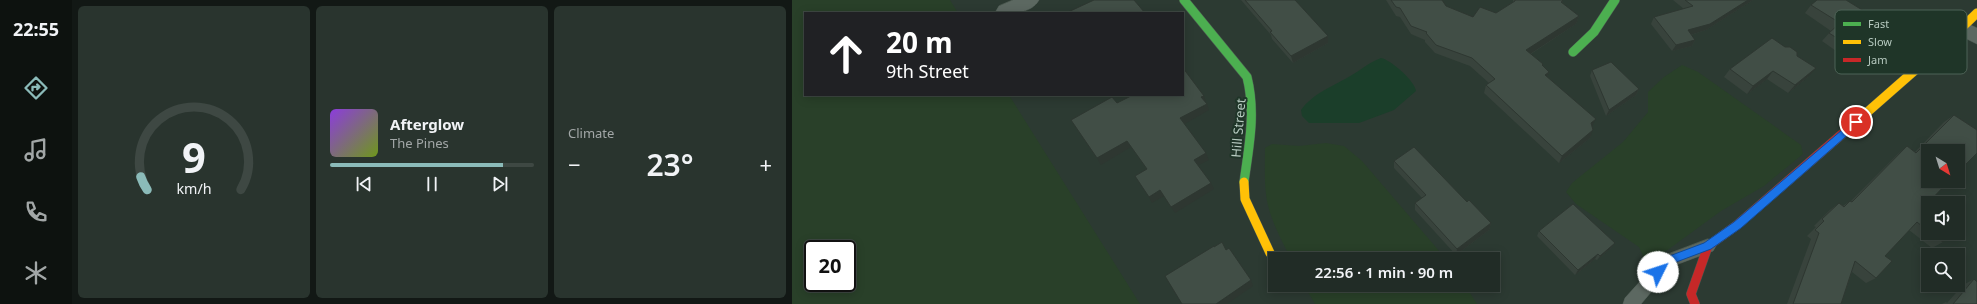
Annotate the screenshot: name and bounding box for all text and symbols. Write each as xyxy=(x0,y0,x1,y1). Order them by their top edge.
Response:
legend xyxy=(1835,10,1967,74)
text: Fast xyxy=(1868,16,1889,31)
text: 22:55 xyxy=(13,17,59,41)
text: 20 m xyxy=(886,23,953,61)
icon: ahead xyxy=(820,28,872,80)
text: Slow xyxy=(1868,34,1892,49)
text: Jam xyxy=(1867,52,1887,67)
text: 9th Street xyxy=(886,59,969,83)
icon: directions xyxy=(22,74,50,102)
street label: Hill Street xyxy=(1226,97,1250,158)
pin xyxy=(1839,105,1873,139)
icon: arrive xyxy=(1845,111,1867,133)
text: Afterglow xyxy=(390,114,464,134)
text: Climate xyxy=(568,124,614,142)
text: 9 xyxy=(182,129,206,185)
text: The Pines xyxy=(390,134,449,152)
icon: music xyxy=(22,136,50,164)
text: 23° xyxy=(646,144,694,185)
north arrow xyxy=(1921,144,1965,188)
map controls xyxy=(1921,144,1965,292)
text: − xyxy=(568,149,581,179)
text: + xyxy=(759,149,772,179)
icon: previous xyxy=(353,173,375,195)
icon: pause xyxy=(421,173,443,195)
icon: next xyxy=(489,173,511,195)
text: km/h xyxy=(176,179,212,198)
button: sound xyxy=(1921,196,1965,240)
icon: phone xyxy=(22,198,50,226)
speed limit sign: 20 xyxy=(804,240,856,292)
button: search xyxy=(1921,248,1965,292)
position arrow xyxy=(1637,251,1679,293)
icon: climate xyxy=(22,259,50,287)
text: 22:56 · 1 min · 90 m xyxy=(1315,262,1453,282)

